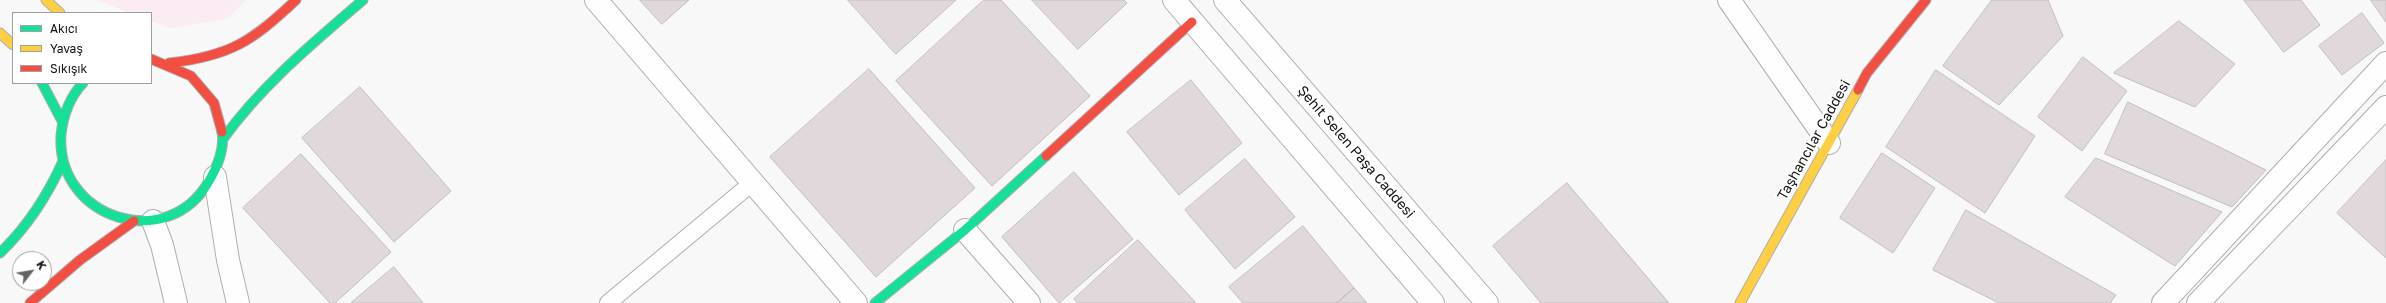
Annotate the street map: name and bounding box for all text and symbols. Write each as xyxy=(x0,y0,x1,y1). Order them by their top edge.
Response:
legend xyxy=(12,12,152,84)
text: Akıcı xyxy=(50,21,78,36)
text: Yavaş xyxy=(50,41,83,56)
text: Sıkışık xyxy=(50,61,87,76)
street label: Taşhancılar Caddesi xyxy=(1774,77,1854,203)
street label: Şehit Selen Paşa Caddesi xyxy=(1294,82,1418,222)
north arrow xyxy=(12,251,52,291)
text: K xyxy=(34,258,49,272)

